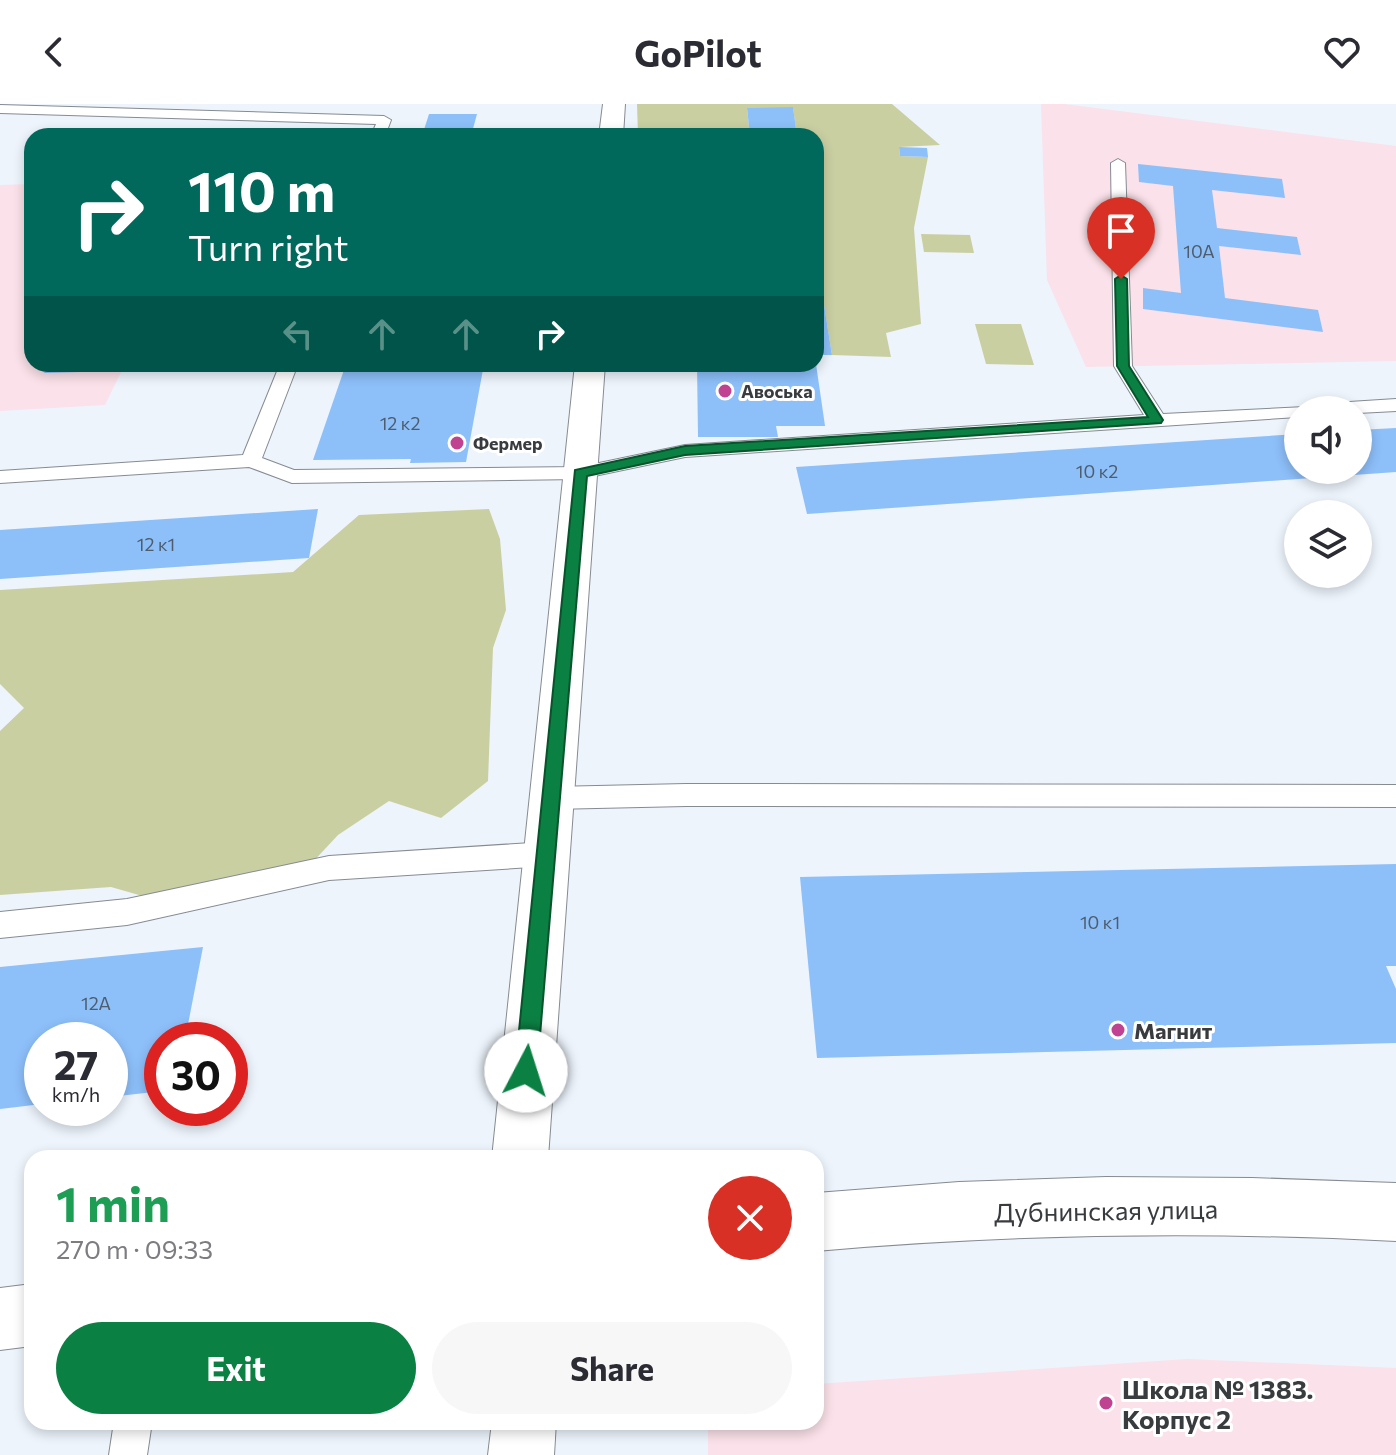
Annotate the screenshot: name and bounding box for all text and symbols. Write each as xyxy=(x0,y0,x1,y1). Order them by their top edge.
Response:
icon: back xyxy=(32,30,76,74)
text: GoPilot xyxy=(634,30,762,74)
icon: heart xyxy=(1320,30,1364,74)
text: 110 m xyxy=(188,155,335,224)
icon: right xyxy=(56,160,160,264)
pin xyxy=(1087,197,1155,279)
icon: arrive xyxy=(1099,209,1143,253)
text: Turn right xyxy=(188,224,349,268)
house number: 10А xyxy=(1183,240,1215,262)
icon: left xyxy=(276,312,320,356)
icon: ahead xyxy=(360,312,404,356)
icon: ahead xyxy=(444,312,488,356)
icon: right xyxy=(528,312,572,356)
place label: Авоська xyxy=(741,380,813,402)
marker: Авоська xyxy=(716,382,734,400)
map controls xyxy=(1284,396,1372,588)
button: sound xyxy=(1284,396,1372,484)
house number: 12 к2 xyxy=(380,412,420,434)
place label: Фермер xyxy=(473,432,542,454)
marker: Фермер xyxy=(448,434,466,452)
house number: 10 к2 xyxy=(1076,460,1118,482)
button: layers xyxy=(1284,500,1372,588)
house number: 12 к1 xyxy=(137,533,175,555)
house number: 10 к1 xyxy=(1080,911,1120,933)
house number: 12А xyxy=(81,992,111,1014)
place label: Магнит xyxy=(1134,1017,1213,1044)
marker: Магнит xyxy=(1109,1021,1127,1039)
speed limit sign: 30 xyxy=(144,1022,248,1126)
position arrow xyxy=(484,1029,568,1113)
text: 27 xyxy=(54,1039,98,1088)
text: km/h xyxy=(52,1082,100,1106)
text: 1 min xyxy=(56,1173,170,1232)
button: close xyxy=(708,1176,792,1260)
street label: Дубнинская улица xyxy=(994,1193,1218,1227)
text: 270 m · 09:33 xyxy=(56,1233,213,1264)
button: Exit xyxy=(56,1322,416,1414)
button: Share xyxy=(432,1322,792,1414)
place label: Школа № 1383. Корпус 2 xyxy=(1122,1373,1313,1434)
marker: Школа № 1383. Корпус 2 xyxy=(1097,1394,1115,1412)

